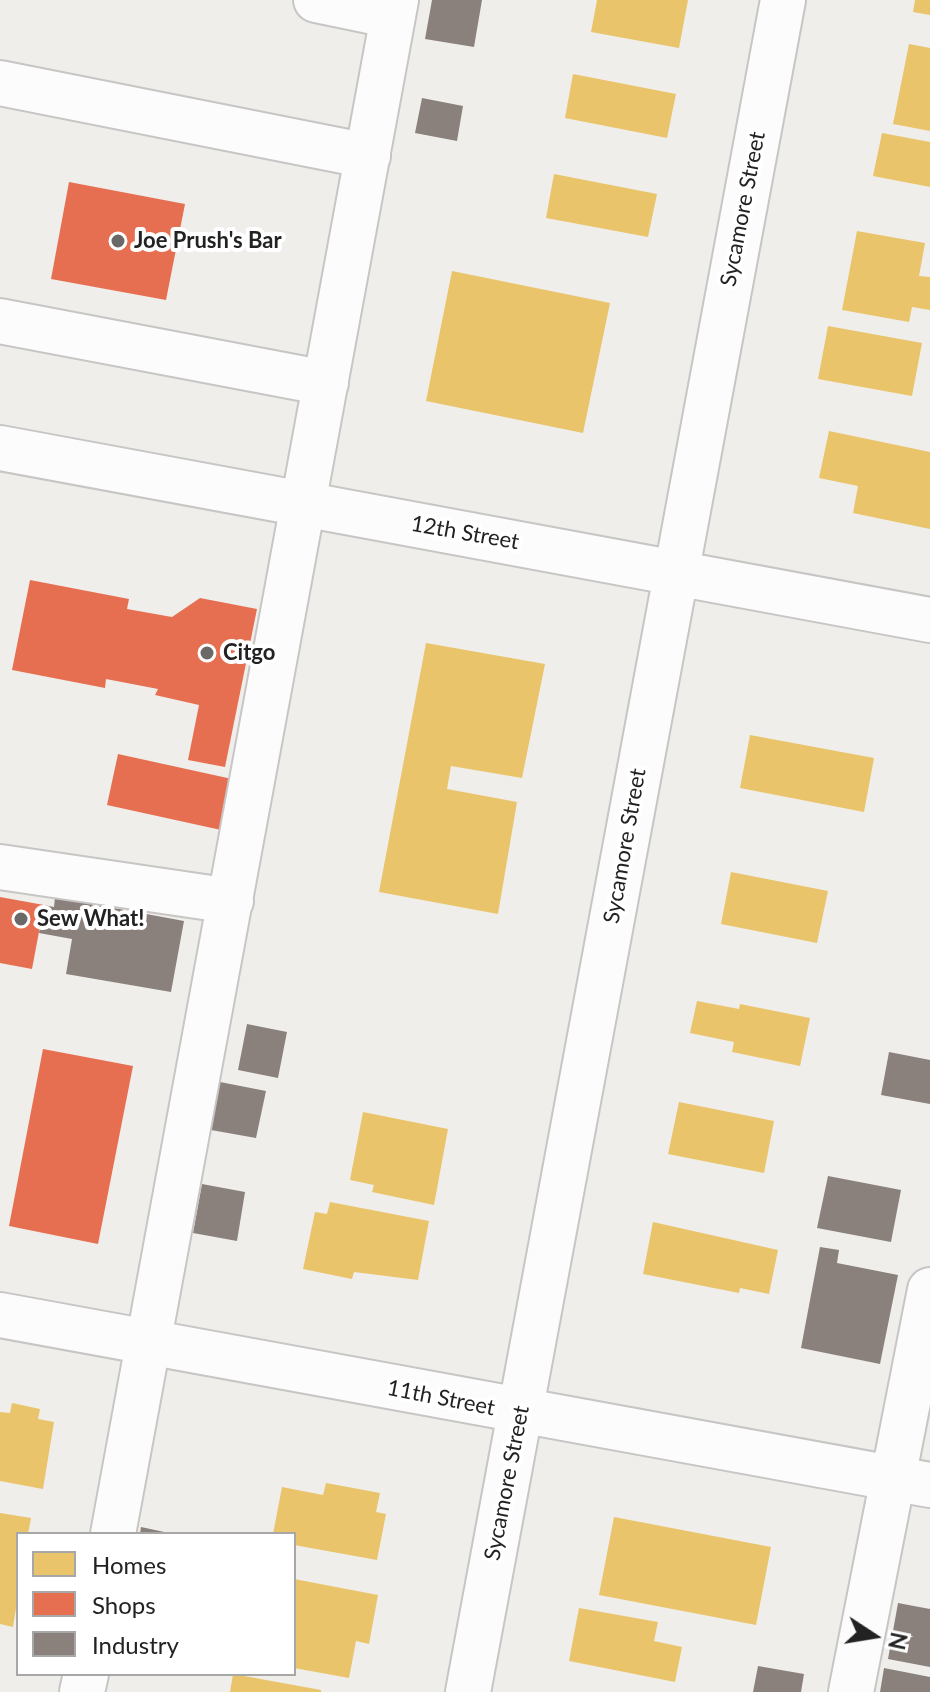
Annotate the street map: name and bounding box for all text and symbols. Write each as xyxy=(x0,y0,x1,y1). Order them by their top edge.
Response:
street label: Sycamore Street xyxy=(715,129,771,289)
place label: Joe Prush's Bar xyxy=(134,228,282,254)
marker: Joe Prush's Bar xyxy=(109,232,127,250)
street label: 12th Street xyxy=(409,511,521,555)
place label: Citgo xyxy=(223,640,275,666)
marker: Citgo xyxy=(198,644,216,662)
street label: Sycamore Street xyxy=(598,766,652,926)
place label: Sew What! xyxy=(37,906,144,932)
marker: Sew What! xyxy=(12,910,30,928)
street label: 11th Street xyxy=(385,1375,497,1421)
street label: Sycamore Street xyxy=(479,1403,535,1563)
legend xyxy=(16,1532,296,1676)
text: Homes xyxy=(92,1550,166,1579)
text: Shops xyxy=(92,1590,156,1619)
north arrow xyxy=(834,1596,914,1676)
text: Industry xyxy=(92,1630,179,1659)
text: N xyxy=(883,1630,913,1652)

